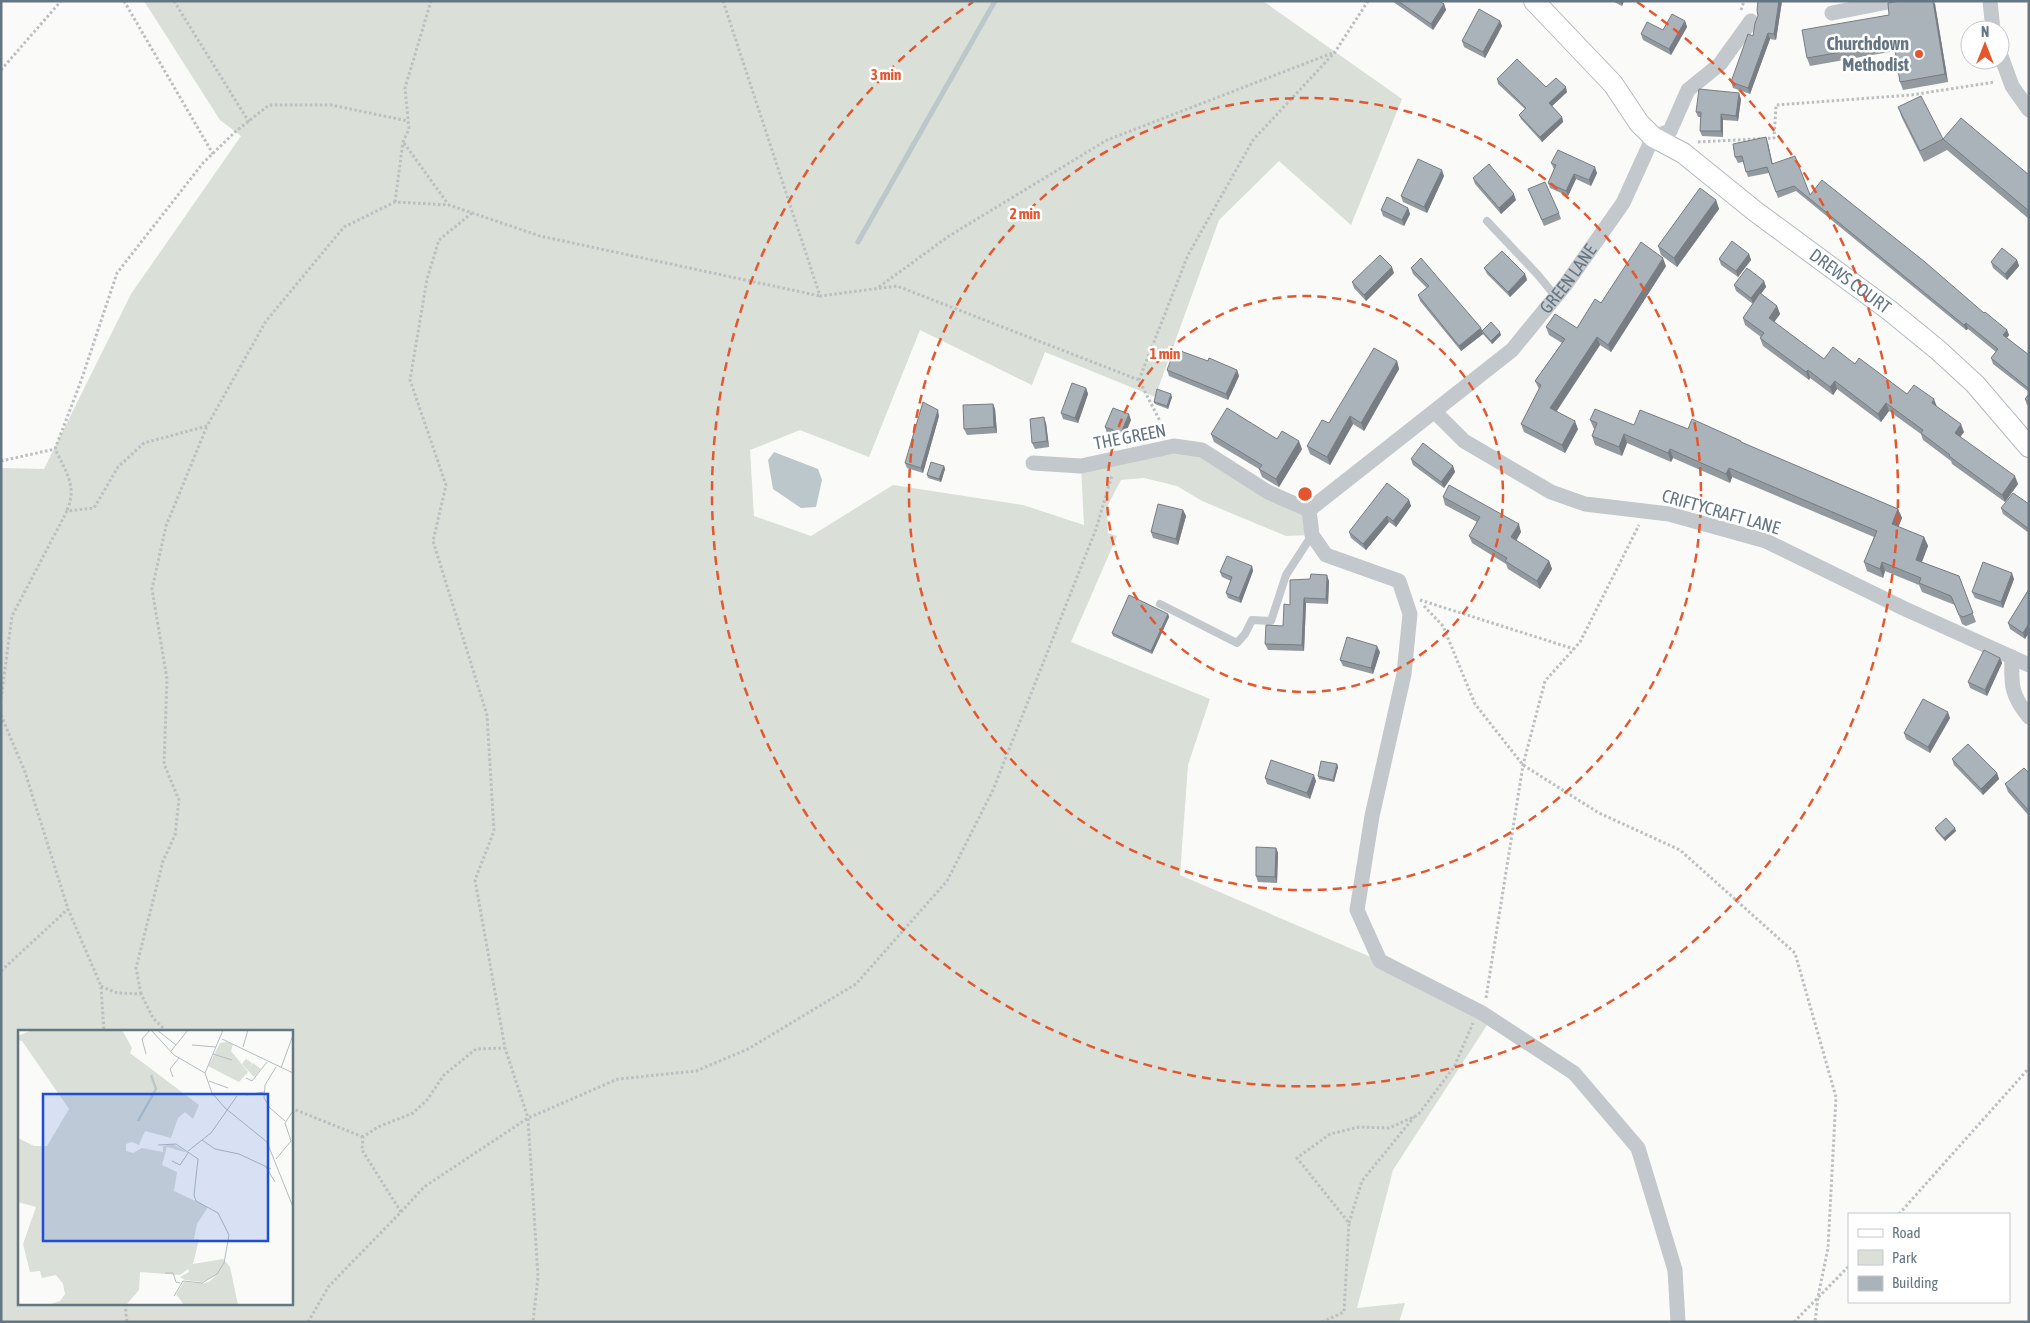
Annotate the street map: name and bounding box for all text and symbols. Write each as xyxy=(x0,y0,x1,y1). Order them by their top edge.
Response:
north arrow xyxy=(1960,20,2010,70)
text: N xyxy=(1981,24,1989,40)
place label: Churchdown Methodist xyxy=(1826,33,1910,75)
marker: Churchdown Methodist xyxy=(1913,48,1925,60)
text: 3 min xyxy=(871,66,901,83)
text: 2 min xyxy=(1010,205,1040,222)
street label: GREEN LANE xyxy=(1535,240,1601,318)
street label: DREWS COURT xyxy=(1806,244,1895,318)
text: 1 min xyxy=(1150,345,1180,362)
street label: THE GREEN xyxy=(1092,419,1168,454)
centre of rings xyxy=(1296,485,1314,503)
street label: CRIFTYCRAFT LANE xyxy=(1660,485,1783,539)
inset map xyxy=(18,1030,292,1306)
legend xyxy=(1848,1213,2010,1303)
text: Road xyxy=(1892,1224,1921,1241)
text: Park xyxy=(1892,1249,1917,1266)
text: Building xyxy=(1892,1274,1938,1291)

